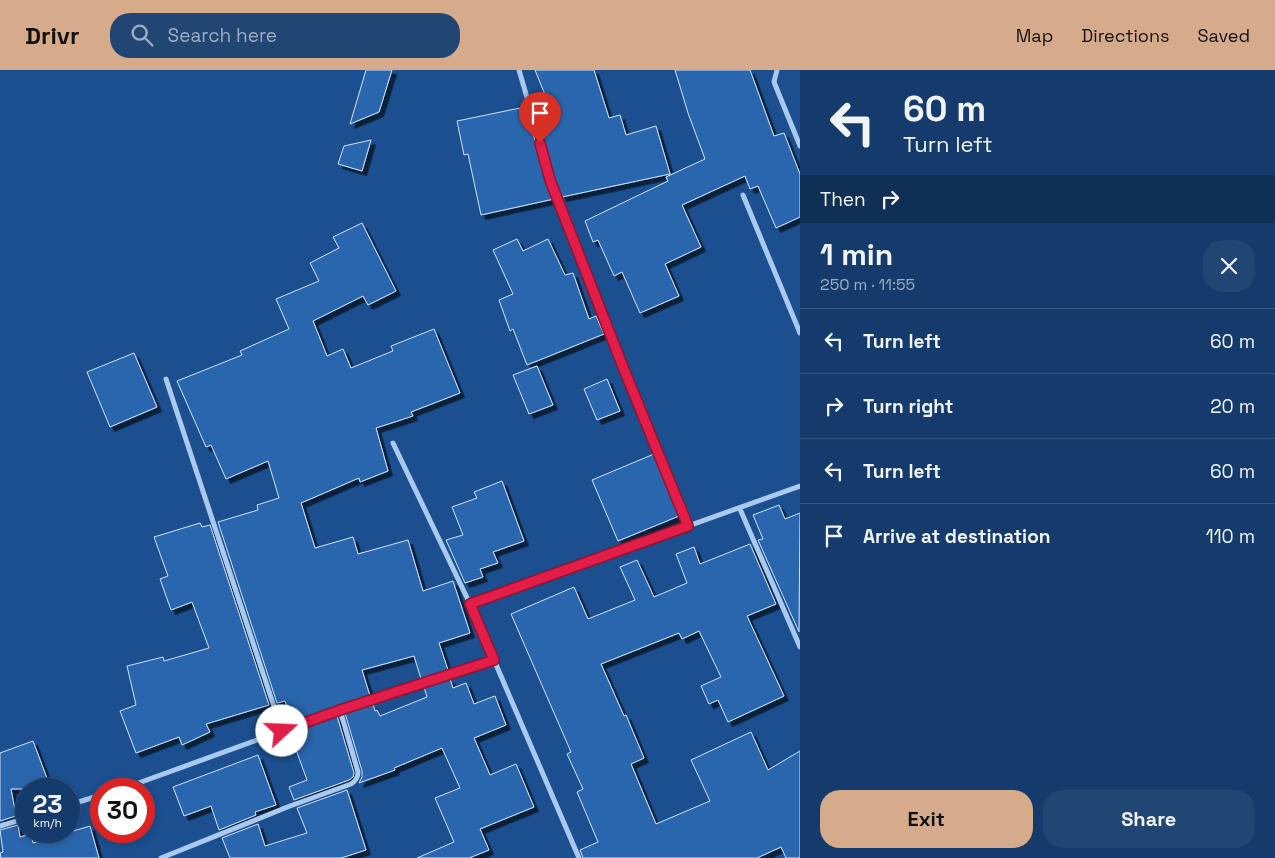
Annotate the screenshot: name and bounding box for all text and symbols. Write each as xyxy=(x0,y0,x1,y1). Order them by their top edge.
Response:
search box xyxy=(110,13,460,58)
text: Drivr xyxy=(25,20,80,51)
icon: search xyxy=(128,21,156,49)
text: Search here xyxy=(168,23,277,48)
text: Map xyxy=(1016,24,1053,47)
text: Directions xyxy=(1081,24,1170,47)
text: Saved xyxy=(1198,24,1250,47)
text: 60 m xyxy=(903,87,986,131)
icon: left xyxy=(820,90,885,155)
pin xyxy=(519,92,561,143)
icon: arrive xyxy=(526,99,554,127)
text: Turn left xyxy=(903,130,993,158)
icon: right xyxy=(876,185,904,213)
text: Then xyxy=(820,187,866,212)
text: 1 min xyxy=(820,235,893,274)
button: close xyxy=(1203,240,1255,292)
text: 250 m · 11:55 xyxy=(820,274,915,295)
icon: left xyxy=(820,327,848,355)
text: Turn left xyxy=(863,329,941,354)
text: 60 m xyxy=(1210,329,1255,354)
icon: right xyxy=(820,392,848,420)
text: Turn right xyxy=(863,394,953,419)
text: 20 m xyxy=(1210,394,1255,419)
icon: left xyxy=(820,457,848,485)
text: Turn left xyxy=(863,459,941,484)
text: 60 m xyxy=(1210,459,1255,484)
icon: arrive xyxy=(820,522,848,550)
text: Arrive at destination xyxy=(863,524,1051,549)
text: 110 m xyxy=(1206,524,1255,549)
position arrow xyxy=(255,704,307,756)
speed limit sign: 30 xyxy=(90,778,155,843)
text: 23 xyxy=(32,788,63,820)
button: Exit xyxy=(820,790,1033,848)
button: Share xyxy=(1043,790,1255,848)
text: km/h xyxy=(33,815,62,831)

